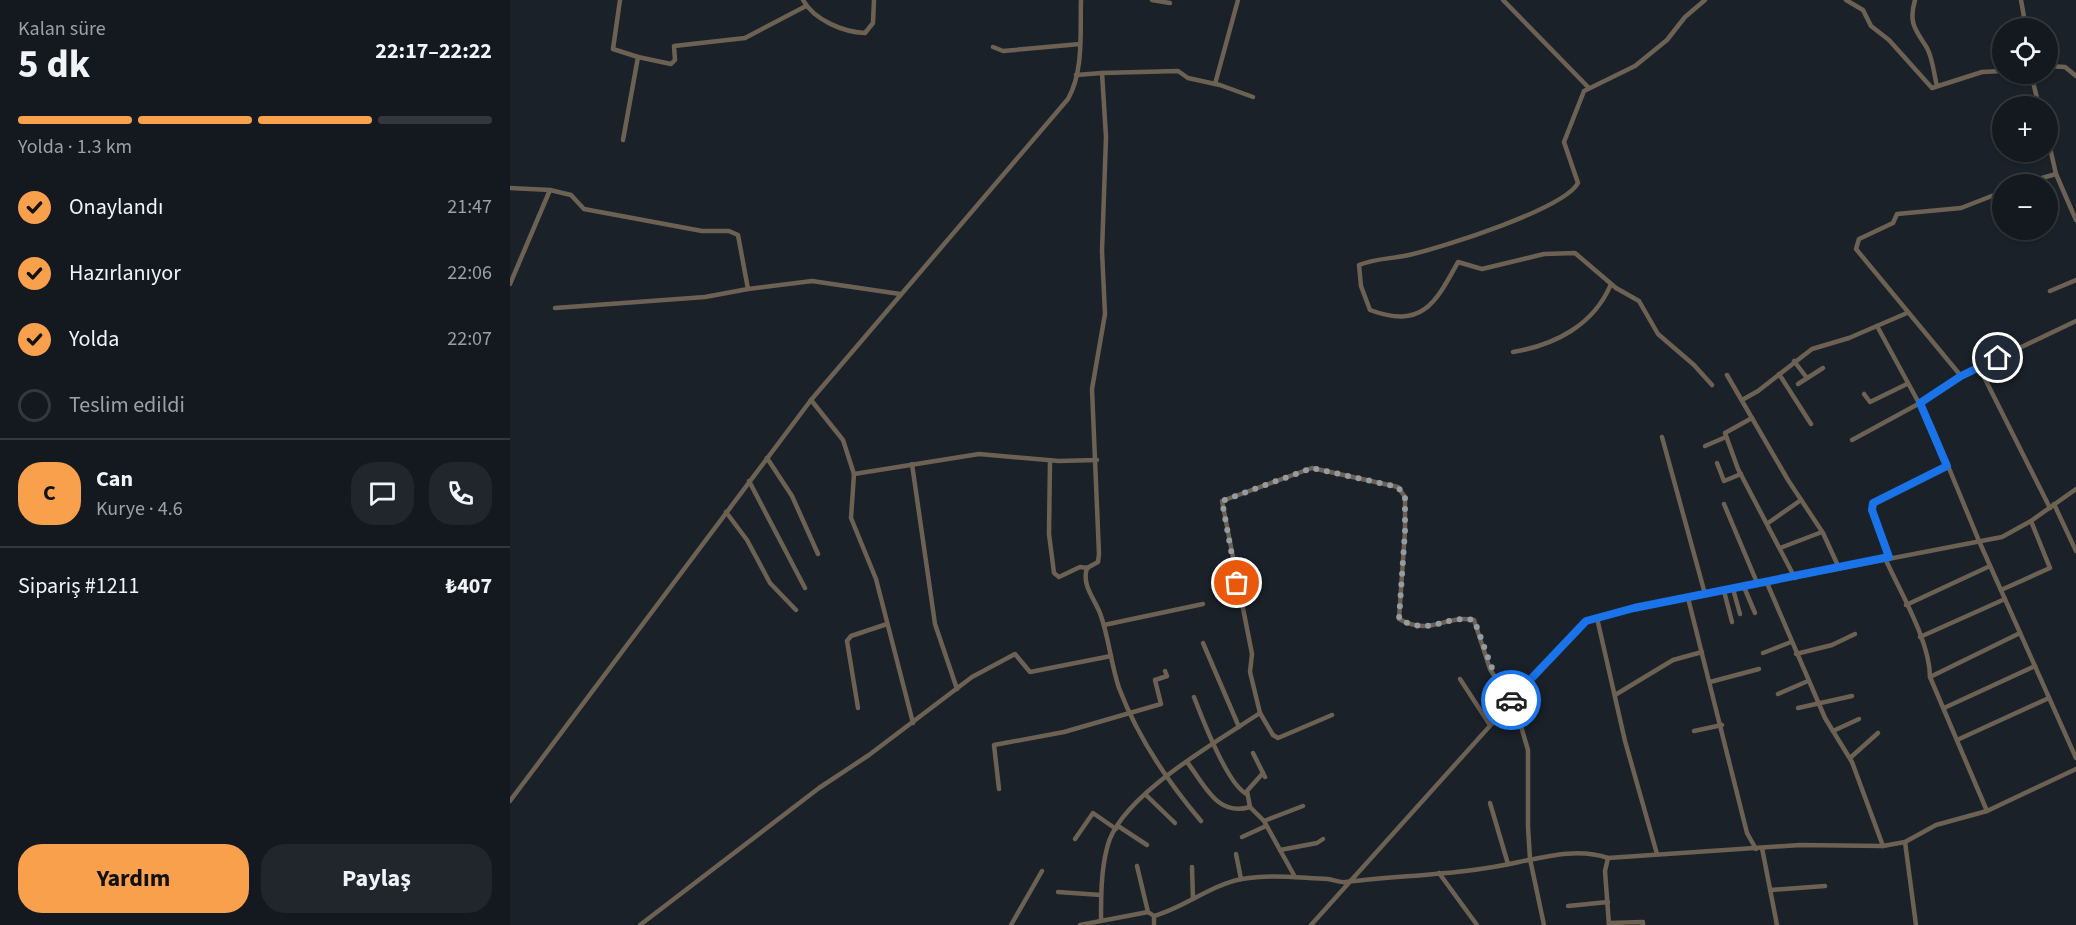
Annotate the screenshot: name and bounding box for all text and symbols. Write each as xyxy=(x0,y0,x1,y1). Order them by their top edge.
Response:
text: Kalan süre xyxy=(18,15,106,43)
map controls xyxy=(1992,18,2058,240)
button: locate xyxy=(1992,18,2058,84)
text: 22:17–22:22 xyxy=(375,35,492,67)
text: 5 dk xyxy=(18,37,90,93)
button: + xyxy=(1992,96,2058,162)
text: Yolda · 1.3 km xyxy=(18,133,132,161)
button: − xyxy=(1992,174,2058,240)
icon: check xyxy=(18,191,51,224)
text: Onaylandı xyxy=(69,191,163,223)
text: 21:47 xyxy=(447,193,492,221)
icon: check xyxy=(18,257,51,290)
text: Hazırlanıyor xyxy=(69,257,181,289)
text: 22:06 xyxy=(447,259,492,287)
icon: check xyxy=(18,323,51,356)
text: Yolda xyxy=(69,323,119,355)
text: 22:07 xyxy=(447,325,492,353)
pin xyxy=(1972,332,2023,383)
icon: home xyxy=(1981,341,2014,374)
text: Teslim edildi xyxy=(69,389,185,421)
button: chat xyxy=(351,462,414,525)
button: phone xyxy=(429,462,492,525)
text: Can xyxy=(96,463,133,495)
text: C xyxy=(43,477,56,509)
text: Kurye · 4.6 xyxy=(96,495,183,523)
pin xyxy=(1211,557,1262,608)
icon: bag xyxy=(1220,566,1253,599)
text: Sipariş #1211 xyxy=(18,570,140,602)
text: ₺407 xyxy=(446,570,492,602)
courier xyxy=(1481,670,1541,730)
icon: car xyxy=(1495,684,1528,717)
button: Yardım xyxy=(18,844,249,913)
button: Paylaş xyxy=(261,844,492,913)

